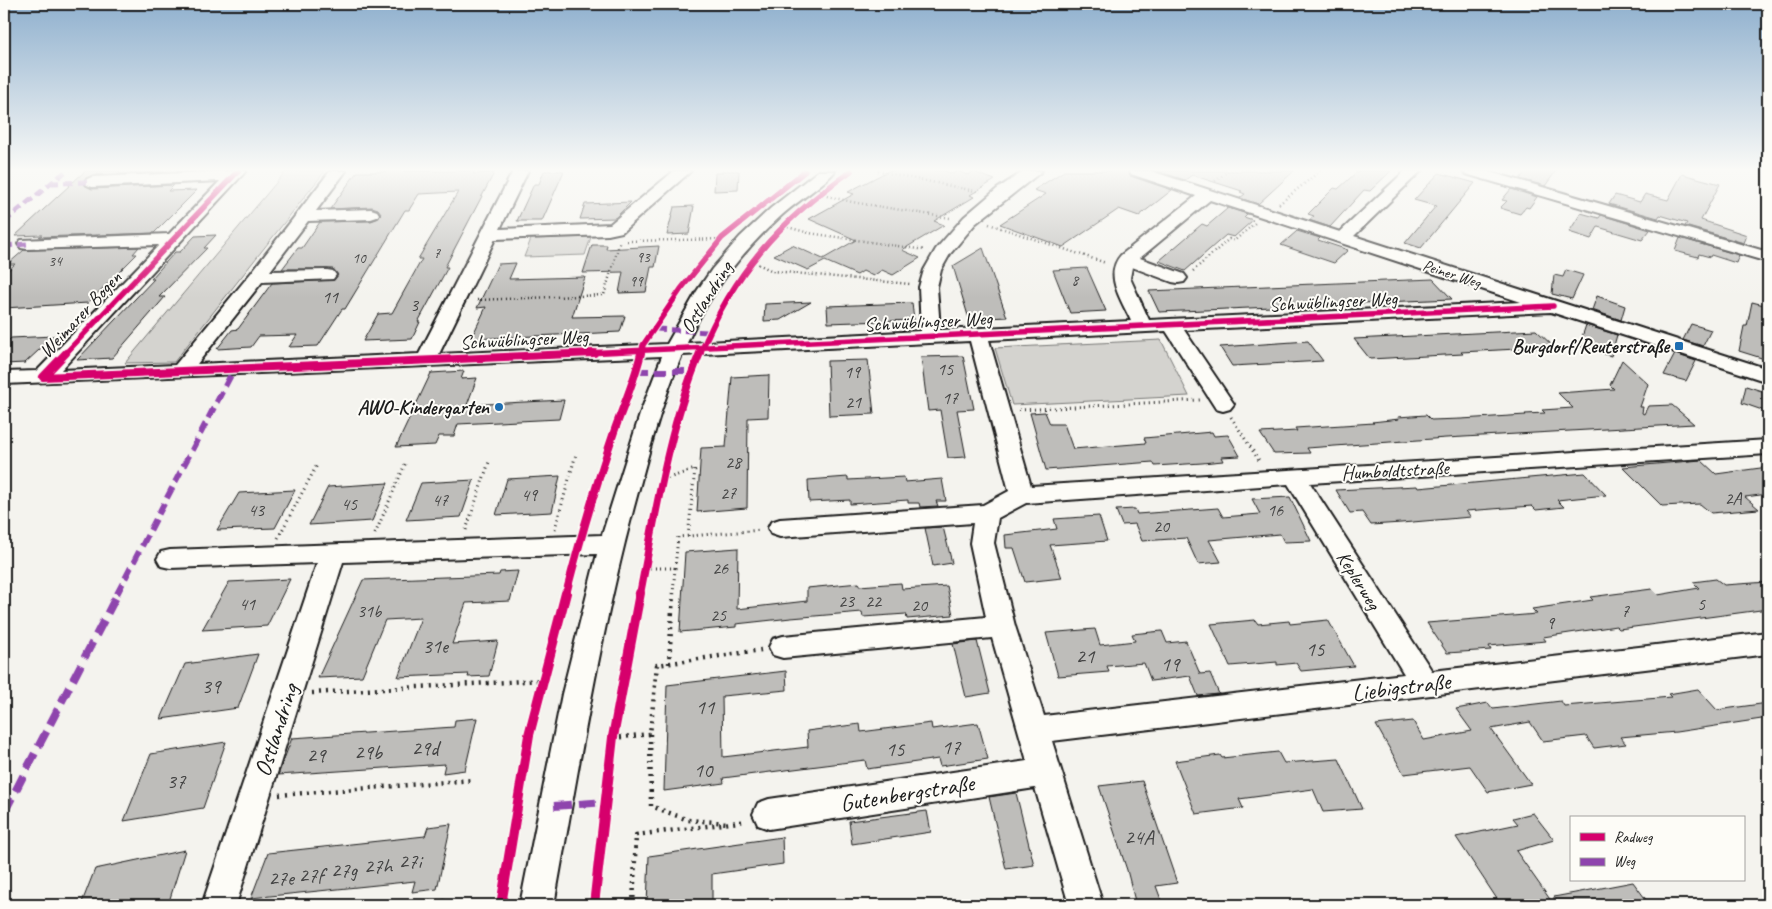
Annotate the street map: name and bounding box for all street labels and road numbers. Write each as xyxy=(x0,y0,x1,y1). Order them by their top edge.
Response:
street label: Ostlandring xyxy=(675,255,739,338)
street label: Peiner Weg xyxy=(1420,255,1485,293)
street label: Weimarer Bogen xyxy=(34,265,128,363)
street label: Schwüblingser Weg xyxy=(1268,286,1399,317)
street label: Schwüblingser Weg xyxy=(863,306,994,337)
street label: Schwüblingser Weg xyxy=(459,324,590,355)
street label: Humboldtstraße xyxy=(1341,455,1451,486)
street label: Keplerweg xyxy=(1331,546,1387,616)
street label: Liebigstraße xyxy=(1350,666,1454,708)
street label: Ostlandring xyxy=(247,678,306,780)
street label: Gutenbergstraße xyxy=(838,767,978,818)

